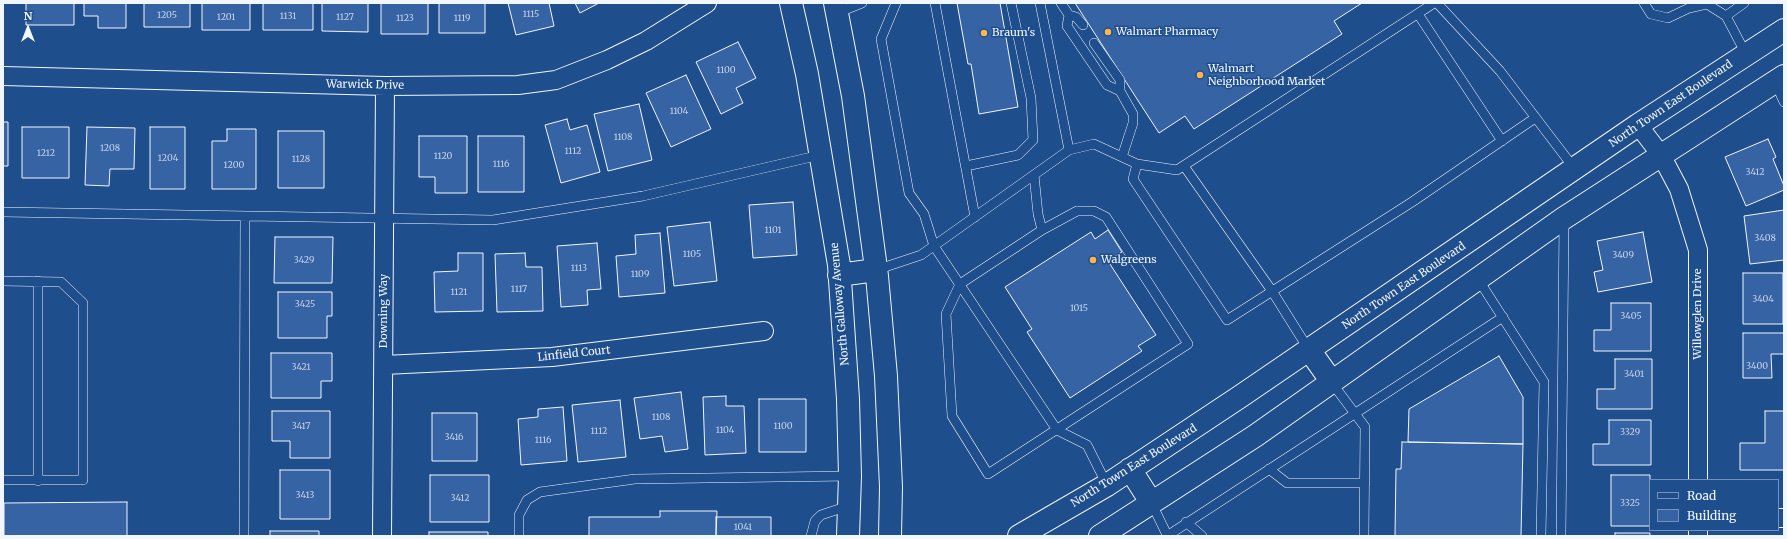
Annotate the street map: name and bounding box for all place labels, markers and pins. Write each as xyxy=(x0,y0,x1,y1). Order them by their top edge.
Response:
place label: Walmart Pharmacy xyxy=(1116,25,1218,39)
place label: Braum's xyxy=(992,26,1035,40)
marker: Walmart Pharmacy xyxy=(1103,27,1113,37)
marker: Braum's xyxy=(979,28,989,38)
place label: Walmart Neighborhood Market xyxy=(1208,62,1325,88)
marker: Walmart Neighborhood Market xyxy=(1195,70,1205,80)
place label: Walgreens xyxy=(1101,253,1157,267)
marker: Walgreens xyxy=(1088,255,1098,265)

